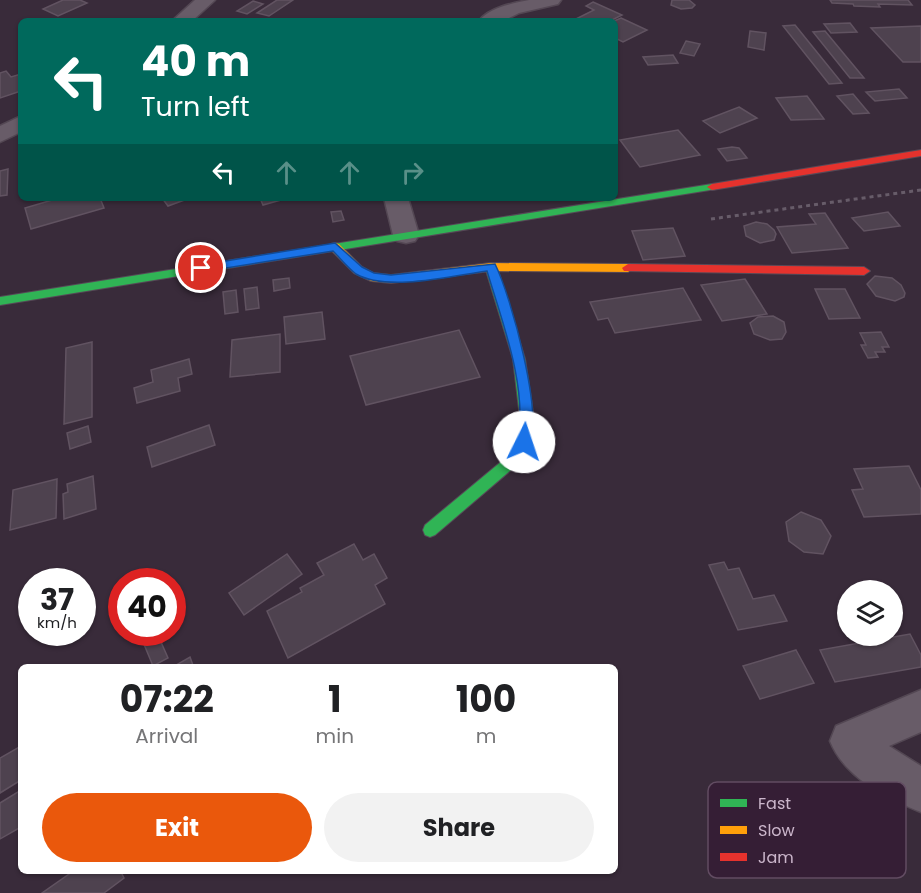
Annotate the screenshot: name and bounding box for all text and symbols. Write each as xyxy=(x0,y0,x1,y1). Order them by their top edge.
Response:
text: 40 m xyxy=(141,32,250,91)
icon: left xyxy=(42,42,120,120)
text: Turn left xyxy=(141,88,250,125)
icon: left xyxy=(207,156,240,189)
icon: ahead xyxy=(270,156,303,189)
icon: ahead xyxy=(333,156,366,189)
icon: right xyxy=(396,156,429,189)
pin xyxy=(175,242,226,293)
icon: arrive xyxy=(184,251,217,284)
position arrow xyxy=(492,410,556,474)
speed limit sign: 40 xyxy=(108,568,186,646)
text: 37 xyxy=(40,578,74,621)
map controls xyxy=(837,580,903,646)
button: layers xyxy=(837,580,903,646)
text: km/h xyxy=(37,612,77,633)
text: 07:22 xyxy=(120,674,214,725)
text: 1 xyxy=(328,674,342,725)
text: 100 xyxy=(456,674,516,725)
text: Arrival xyxy=(135,722,198,750)
text: min xyxy=(316,722,354,750)
text: m xyxy=(476,722,496,750)
legend xyxy=(708,782,906,878)
text: Fast xyxy=(758,792,791,815)
button: Exit xyxy=(42,793,312,862)
button: Share xyxy=(324,793,594,862)
text: Slow xyxy=(758,819,795,842)
text: Jam xyxy=(758,846,794,869)

